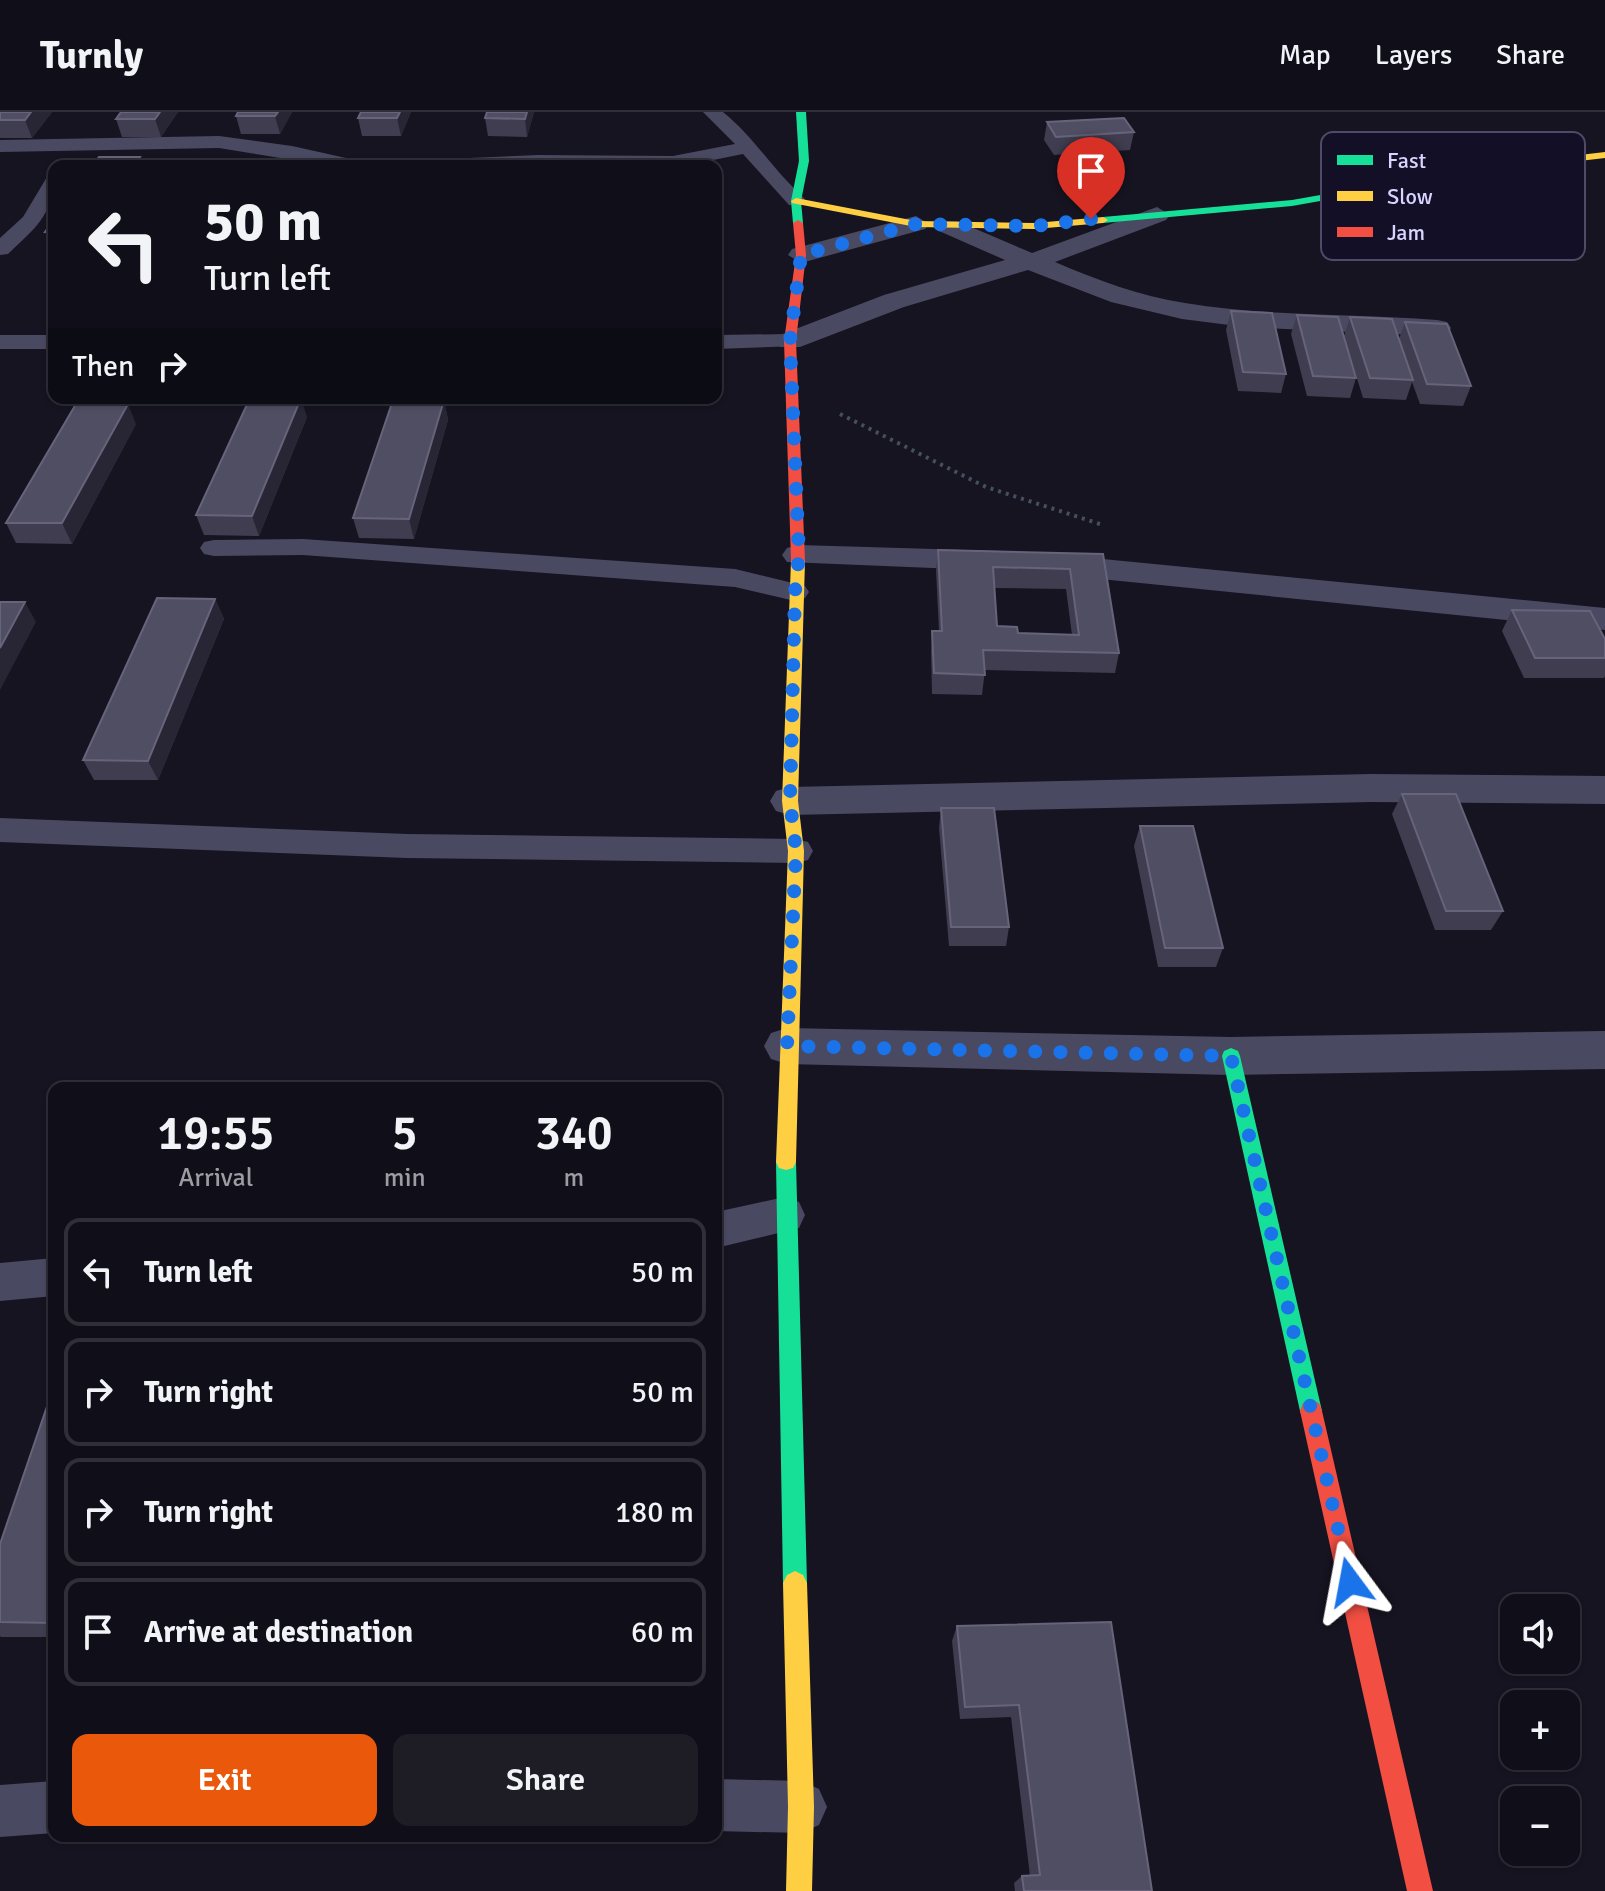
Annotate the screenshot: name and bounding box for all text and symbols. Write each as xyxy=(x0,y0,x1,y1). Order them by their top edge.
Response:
text: Turnly xyxy=(40,32,143,79)
text: Map xyxy=(1279,38,1331,72)
text: Layers xyxy=(1375,38,1452,72)
text: Share xyxy=(1496,38,1565,72)
legend xyxy=(1321,132,1585,260)
pin xyxy=(1057,137,1125,219)
text: Fast xyxy=(1387,147,1427,174)
icon: arrive xyxy=(1069,149,1113,193)
text: Slow xyxy=(1387,183,1433,210)
text: 50 m xyxy=(204,187,322,256)
icon: left xyxy=(72,192,176,296)
text: Jam xyxy=(1387,219,1425,246)
text: Turn left xyxy=(204,256,331,301)
icon: right xyxy=(150,344,194,388)
text: Then xyxy=(72,348,134,385)
text: 19:55 xyxy=(157,1104,274,1163)
text: 5 xyxy=(392,1104,418,1163)
text: 340 xyxy=(535,1104,613,1163)
text: Arrival xyxy=(178,1162,253,1194)
text: min xyxy=(384,1162,426,1194)
text: m xyxy=(563,1162,584,1194)
icon: left xyxy=(76,1250,120,1294)
text: Turn left xyxy=(144,1254,253,1291)
text: 50 m xyxy=(631,1254,694,1291)
icon: right xyxy=(76,1370,120,1414)
text: Turn right xyxy=(144,1374,273,1411)
text: 50 m xyxy=(631,1374,694,1411)
icon: right xyxy=(76,1490,120,1534)
text: Turn right xyxy=(144,1494,273,1531)
text: 180 m xyxy=(615,1494,694,1531)
position arrow xyxy=(1308,1540,1392,1624)
map controls xyxy=(1500,1594,1580,1866)
button: sound xyxy=(1500,1594,1580,1674)
icon: arrive xyxy=(76,1610,120,1654)
text: Arrive at destination xyxy=(144,1614,413,1651)
text: 60 m xyxy=(631,1614,694,1651)
button: + xyxy=(1500,1690,1580,1770)
button: Exit xyxy=(72,1734,377,1826)
button: Share xyxy=(393,1734,698,1826)
button: − xyxy=(1500,1786,1580,1866)

